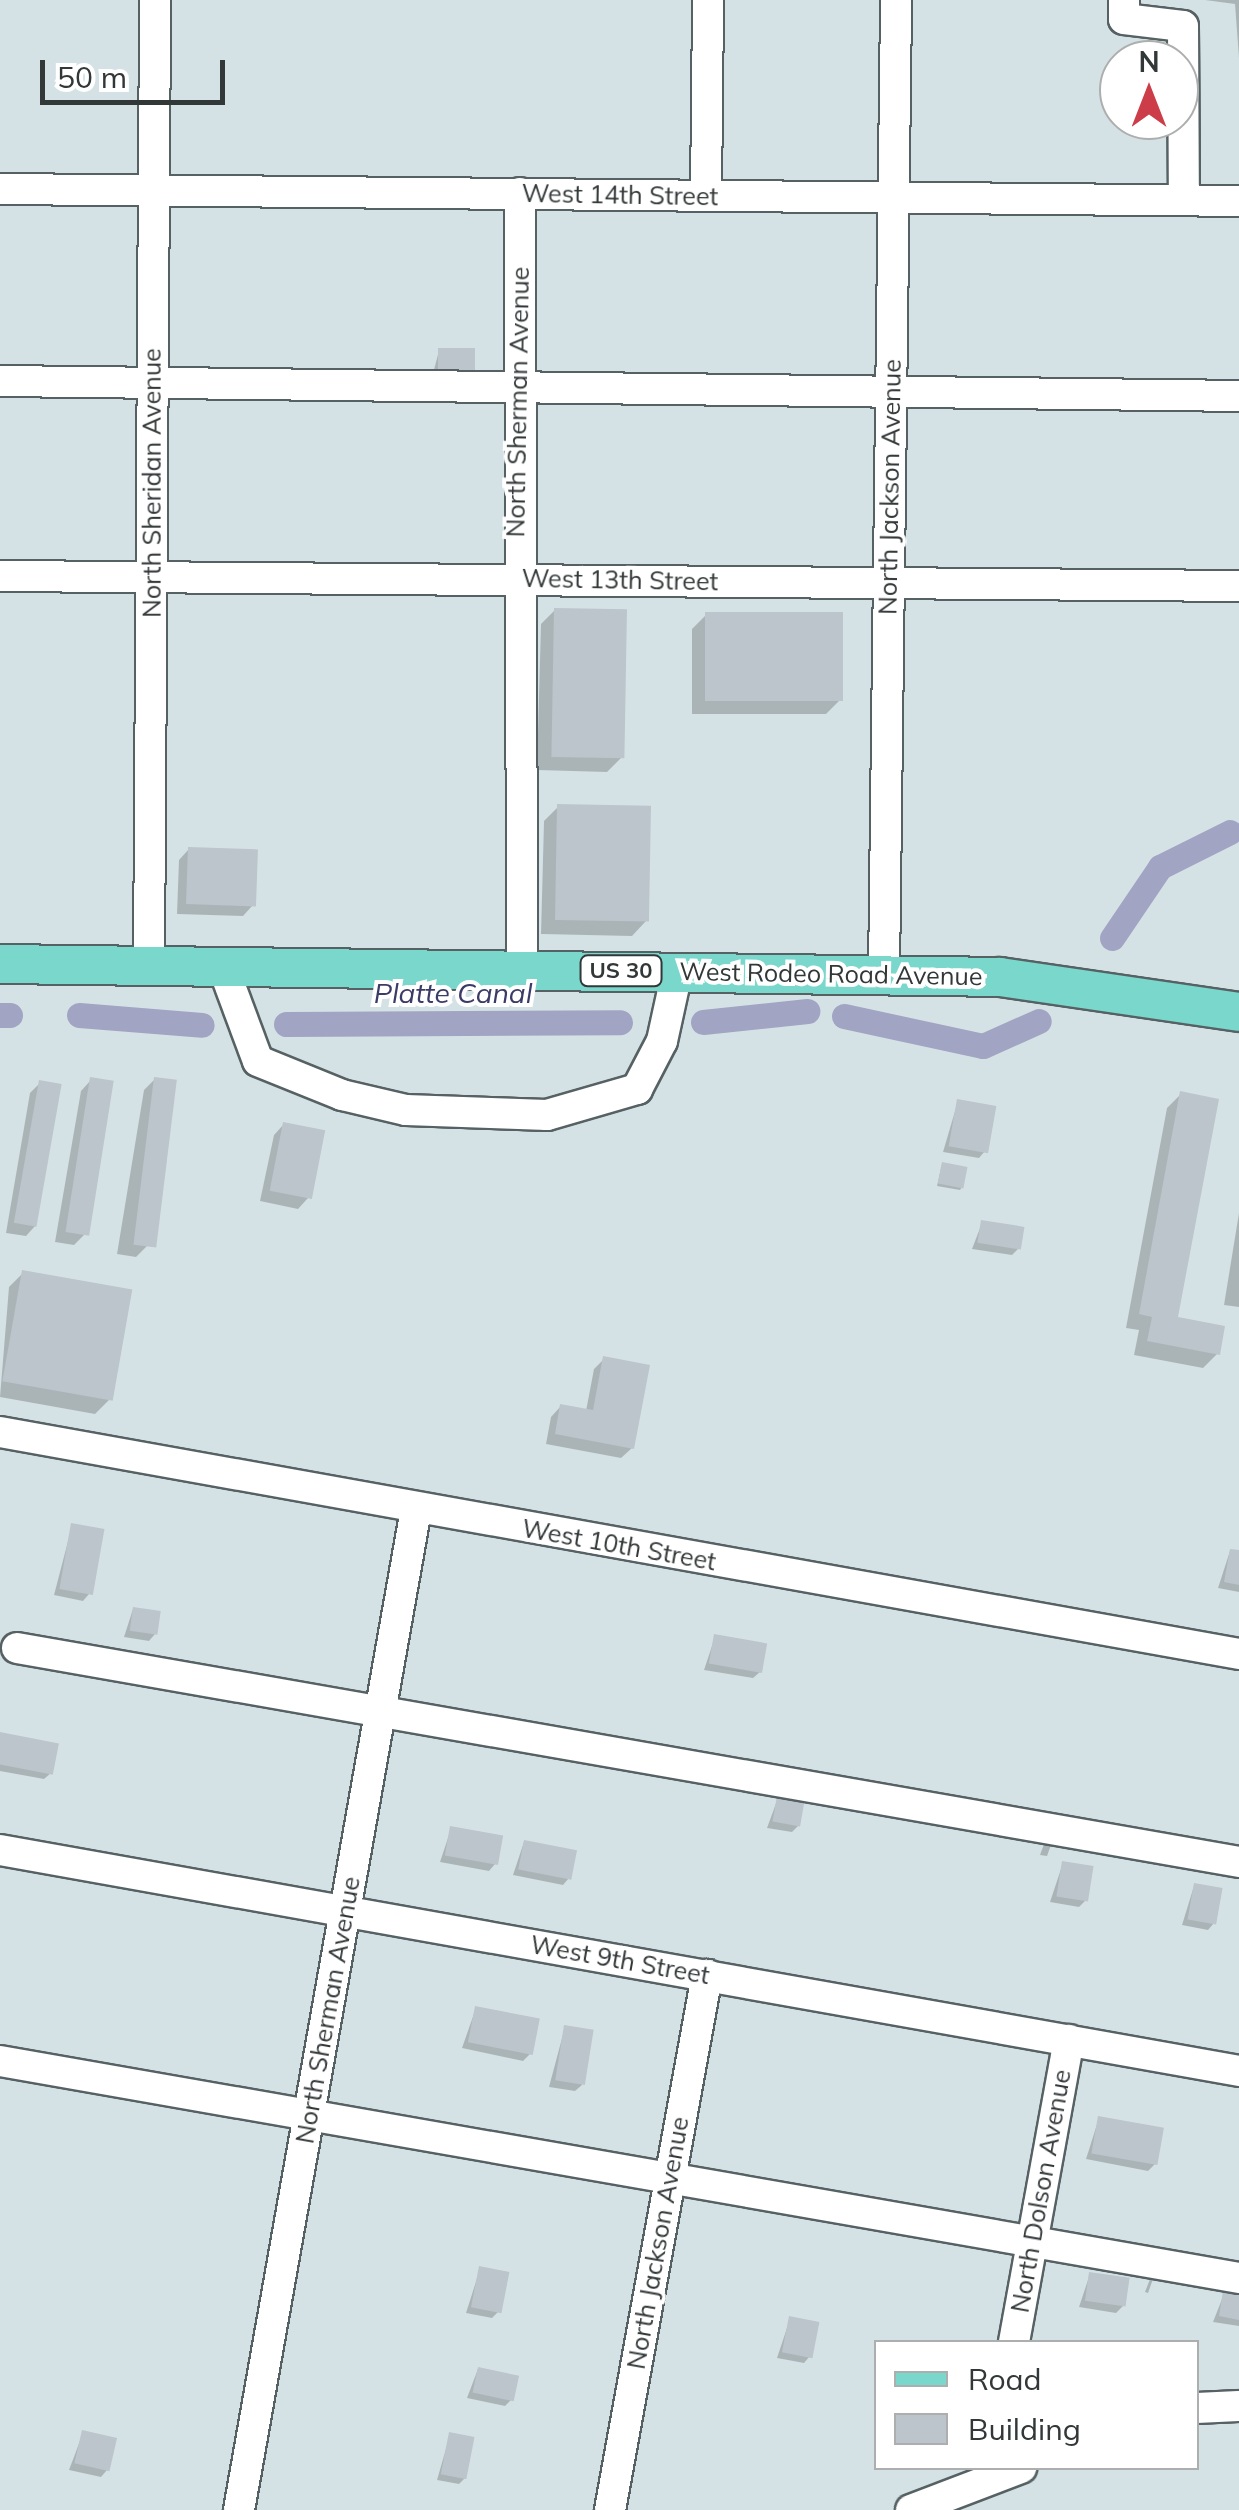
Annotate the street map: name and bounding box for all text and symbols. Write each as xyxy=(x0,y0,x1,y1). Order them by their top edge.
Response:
scale bar xyxy=(45,40,230,102)
north arrow xyxy=(1099,40,1199,140)
text: N xyxy=(1138,44,1160,79)
text: 50 m xyxy=(57,58,127,96)
street label: West 14th Street xyxy=(521,178,719,212)
street label: North Sherman Avenue xyxy=(501,266,535,538)
street label: North Sheridan Avenue xyxy=(137,348,167,618)
street label: North Jackson Avenue xyxy=(873,359,907,615)
street label: West 13th Street xyxy=(521,563,719,597)
road number: US 30 xyxy=(578,954,664,988)
street label: West Rodeo Road Avenue xyxy=(679,956,983,992)
water label: Platte Canal xyxy=(374,976,532,1010)
street label: West 10th Street xyxy=(520,1513,718,1577)
street label: North Sherman Avenue xyxy=(290,1874,366,2146)
street label: West 9th Street xyxy=(528,1929,712,1991)
street label: North Dolson Avenue xyxy=(1005,2067,1077,2315)
street label: North Jackson Avenue xyxy=(621,2114,695,2372)
legend xyxy=(874,2340,1199,2470)
text: Road xyxy=(968,2360,1042,2398)
text: Building xyxy=(968,2410,1081,2448)

